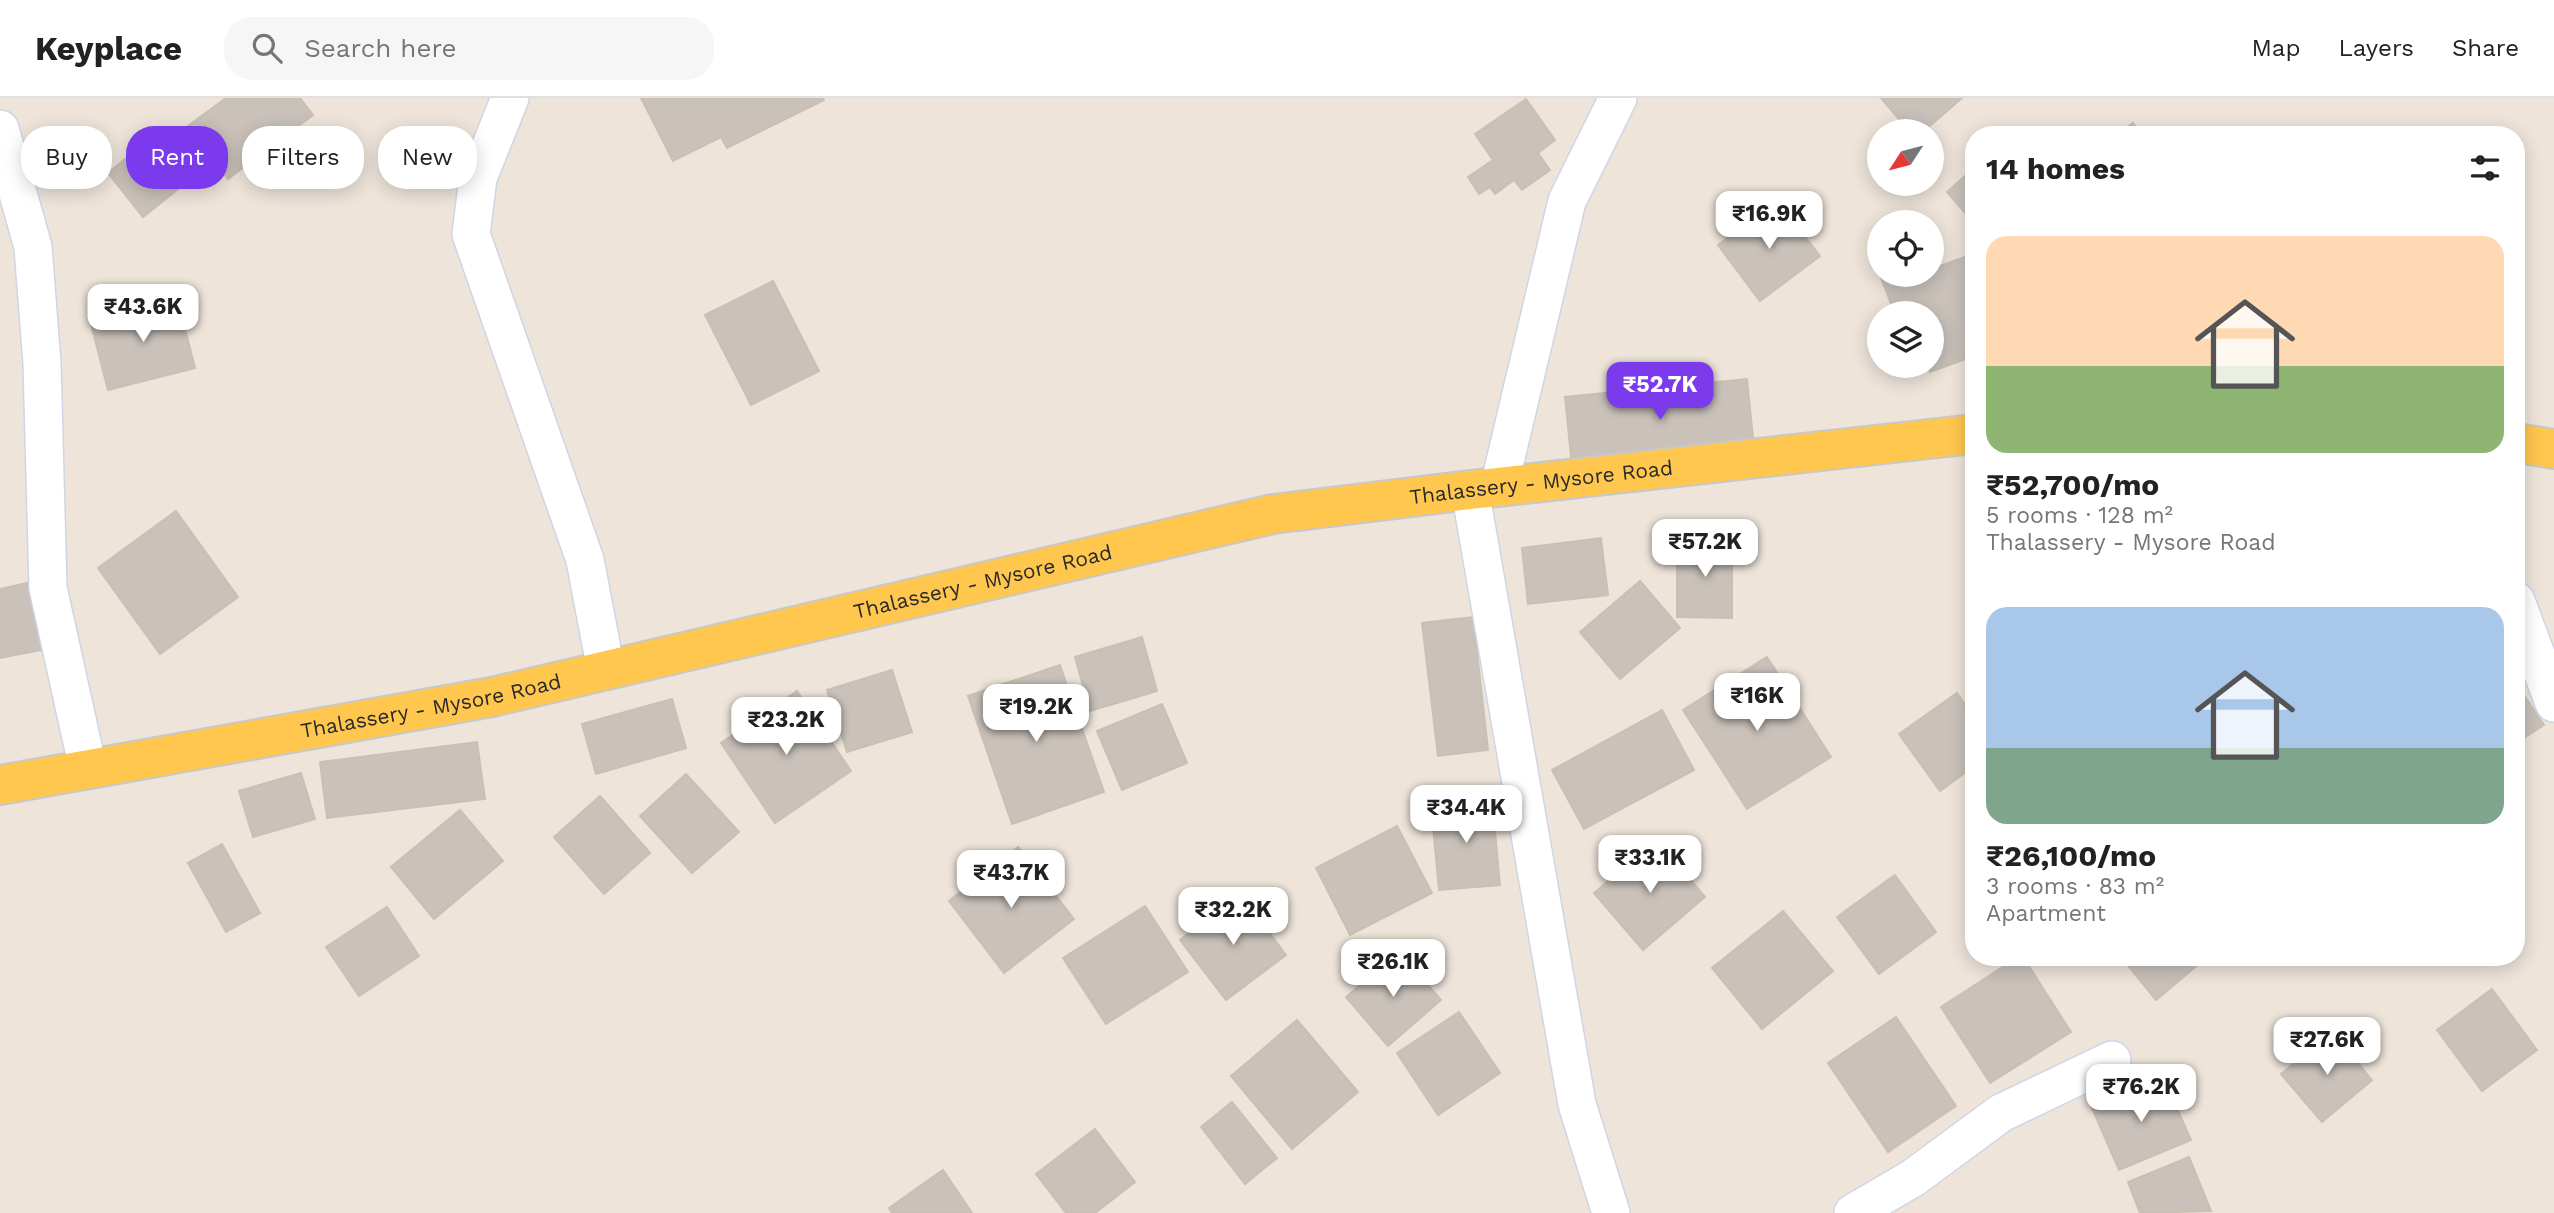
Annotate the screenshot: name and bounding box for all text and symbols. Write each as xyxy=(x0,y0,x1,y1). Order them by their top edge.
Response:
search box xyxy=(224,17,714,80)
text: Keyplace xyxy=(35,29,182,68)
icon: search xyxy=(248,29,286,67)
text: Search here xyxy=(304,33,457,63)
text: Map xyxy=(2252,34,2300,62)
text: Layers xyxy=(2338,34,2414,62)
text: Share xyxy=(2452,34,2519,62)
north arrow xyxy=(1867,119,1944,196)
map controls xyxy=(1867,119,1944,378)
chip: Buy xyxy=(21,126,112,189)
chip: Rent xyxy=(126,126,228,189)
chip: Filters xyxy=(242,126,364,189)
chip: New xyxy=(378,126,477,189)
icon: filters xyxy=(2466,149,2504,187)
text: 14 homes xyxy=(1986,151,2125,186)
pin: ₹16.9K xyxy=(1712,192,1826,251)
text: ₹16.9K xyxy=(1732,200,1806,227)
button: locate xyxy=(1867,210,1944,287)
icon: home xyxy=(2182,281,2308,407)
pin: ₹43.6K xyxy=(86,285,200,344)
text: ₹43.6K xyxy=(104,293,182,320)
button: layers xyxy=(1867,301,1944,378)
pin: ₹52.7K xyxy=(1603,362,1717,422)
text: ₹52.7K xyxy=(1623,371,1697,398)
street label: Thalassery - Mysore Road xyxy=(1408,455,1674,509)
text: ₹52,700/mo xyxy=(1986,467,2159,502)
text: 5 rooms · 128 m² xyxy=(1986,502,2173,529)
pin: ₹57.2K xyxy=(1648,519,1762,579)
text: ₹57.2K xyxy=(1668,528,1742,555)
text: Thalassery - Mysore Road xyxy=(1986,529,2276,556)
street label: Thalassery - Mysore Road xyxy=(851,539,1115,624)
icon: home xyxy=(2182,652,2308,778)
street label: Thalassery - Mysore Road xyxy=(299,668,563,743)
pin: ₹16K xyxy=(1716,674,1798,733)
text: ₹16K xyxy=(1730,682,1784,709)
pin: ₹19.2K xyxy=(979,684,1093,744)
text: ₹19.2K xyxy=(999,693,1073,720)
pin: ₹23.2K xyxy=(729,698,843,757)
text: ₹23.2K xyxy=(747,706,825,733)
pin: ₹34.4K xyxy=(1409,786,1523,845)
text: ₹34.4K xyxy=(1426,794,1506,821)
pin: ₹33.1K xyxy=(1593,836,1707,895)
text: ₹26,100/mo xyxy=(1986,838,2156,873)
text: ₹33.1K xyxy=(1614,844,1686,871)
pin: ₹43.7K xyxy=(954,850,1068,910)
text: ₹43.7K xyxy=(973,859,1049,886)
text: 3 rooms · 83 m² xyxy=(1986,873,2164,900)
pin: ₹32.2K xyxy=(1176,888,1290,947)
text: ₹32.2K xyxy=(1194,896,1272,923)
text: Apartment xyxy=(1986,900,2106,927)
pin: ₹26.1K xyxy=(1336,940,1450,999)
text: ₹26.1K xyxy=(1357,948,1429,975)
pin: ₹27.6K xyxy=(2270,1018,2384,1077)
text: ₹27.6K xyxy=(2290,1026,2365,1053)
pin: ₹76.2K xyxy=(2084,1065,2198,1124)
text: ₹76.2K xyxy=(2102,1073,2180,1100)

